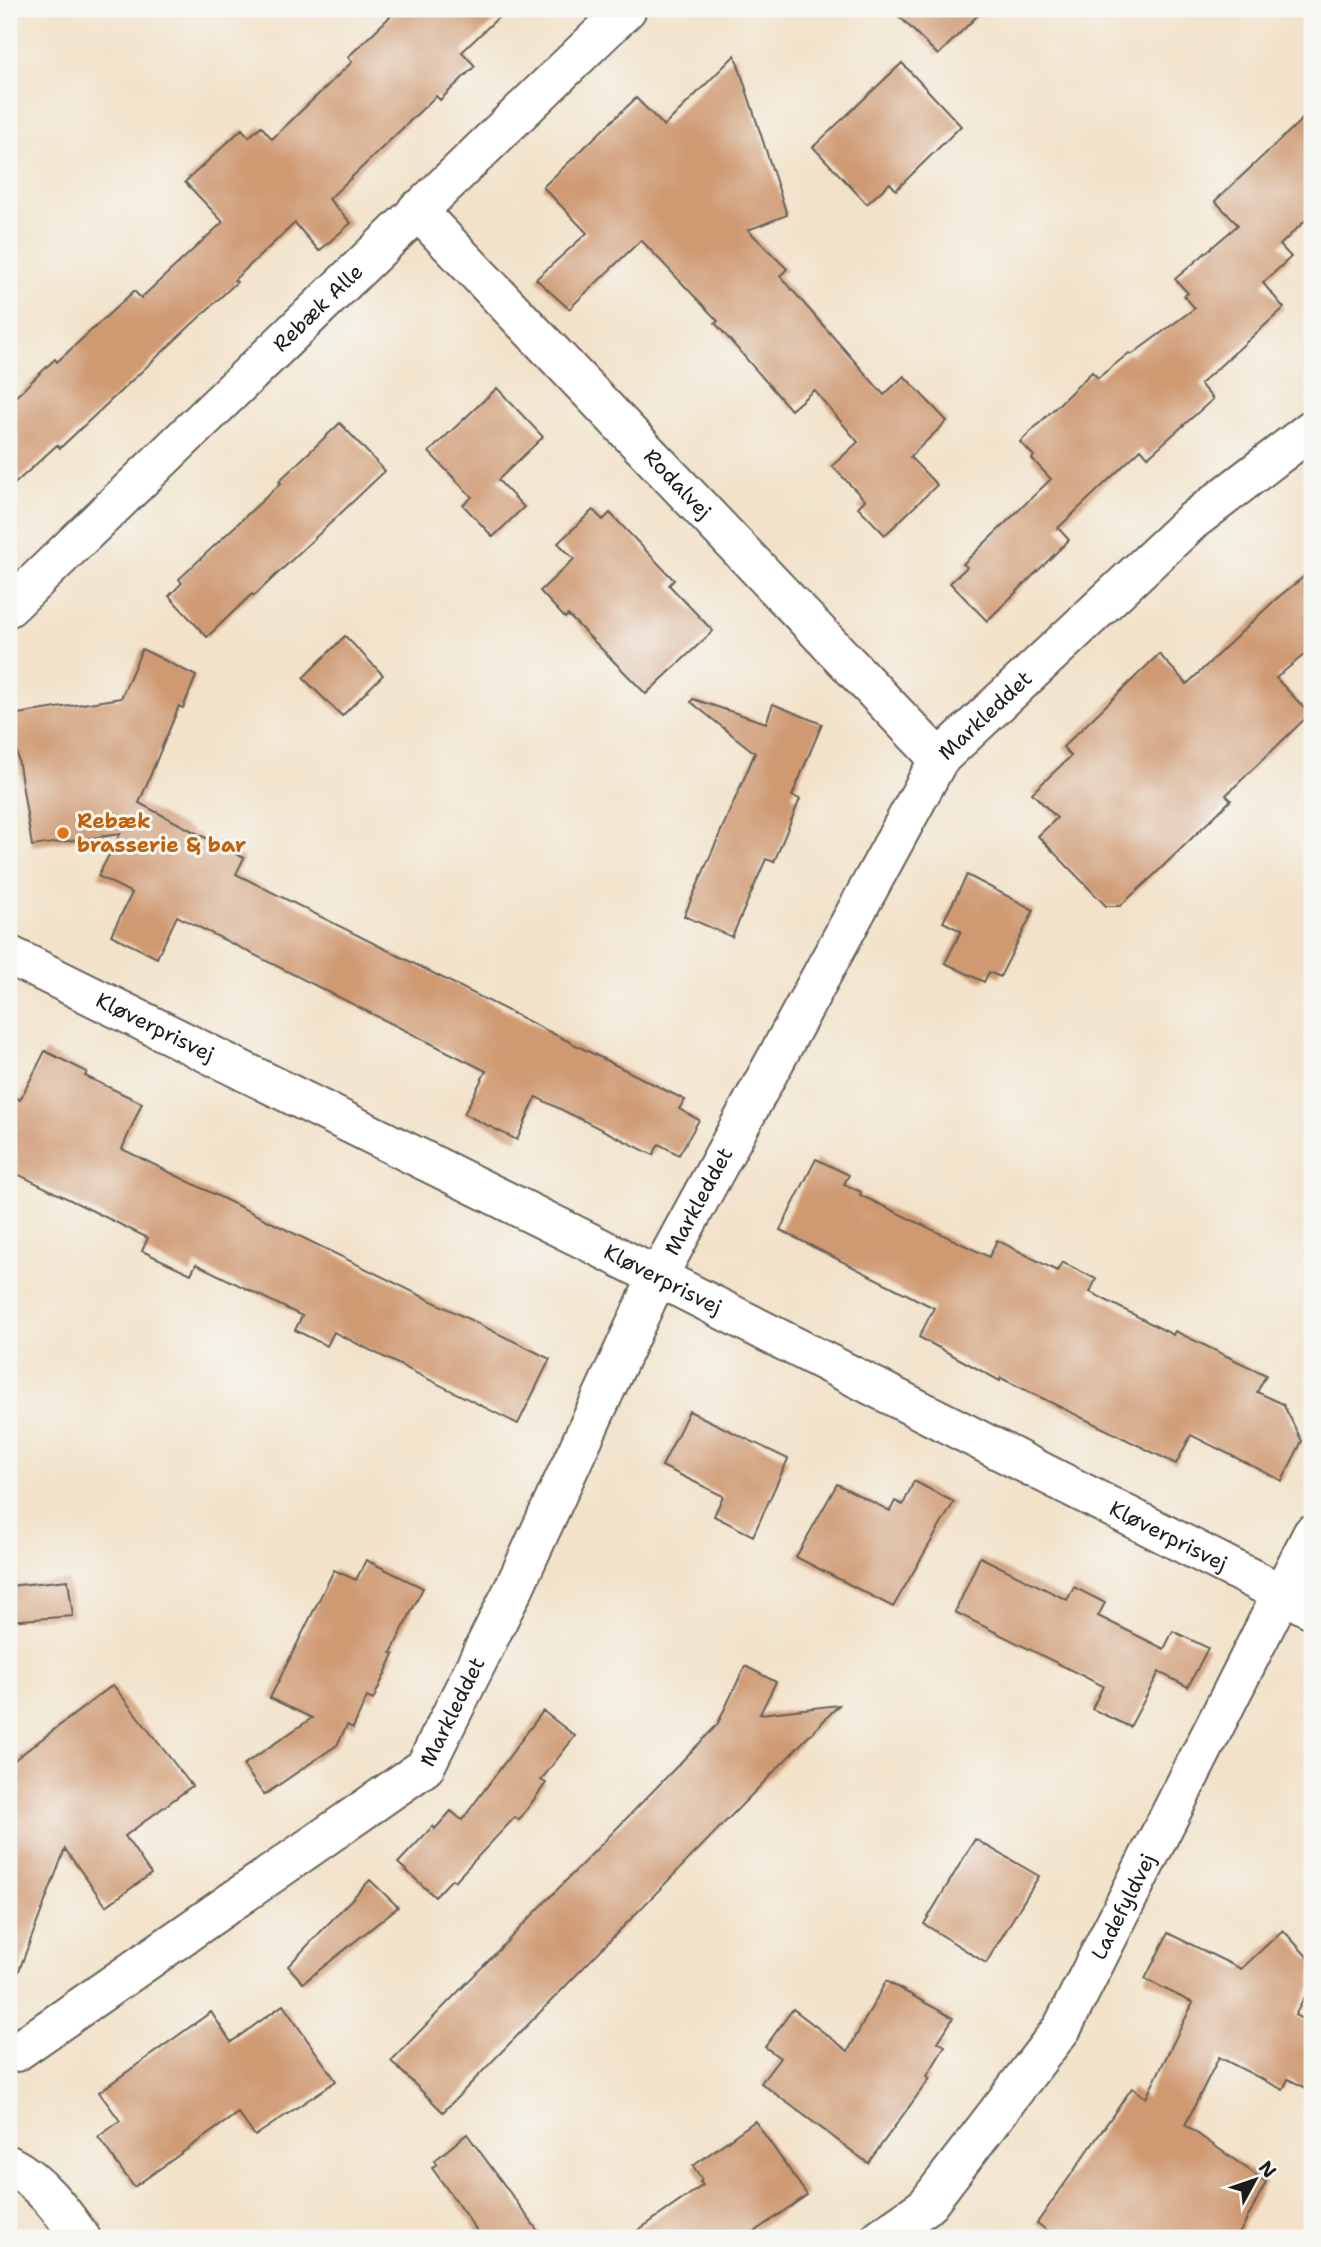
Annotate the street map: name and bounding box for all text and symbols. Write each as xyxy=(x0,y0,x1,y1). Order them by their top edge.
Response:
street label: Rebæk Alle xyxy=(267,258,369,358)
street label: Rodalvej xyxy=(637,443,718,525)
street label: Markleddet xyxy=(932,665,1038,766)
place label: Rebæk brasserie & bar xyxy=(77,807,246,859)
marker: Rebæk brasserie & bar xyxy=(55,825,71,841)
street label: Kløverprisvej xyxy=(91,986,219,1068)
street label: Markleddet xyxy=(658,1142,739,1260)
street label: Kløverprisvej xyxy=(599,1238,727,1321)
street label: Kløverprisvej xyxy=(1105,1495,1232,1578)
street label: Markleddet xyxy=(413,1652,491,1771)
street label: Ladefyldvej xyxy=(1085,1849,1162,1965)
north arrow xyxy=(1220,2146,1290,2216)
text: N xyxy=(1253,2156,1282,2183)

